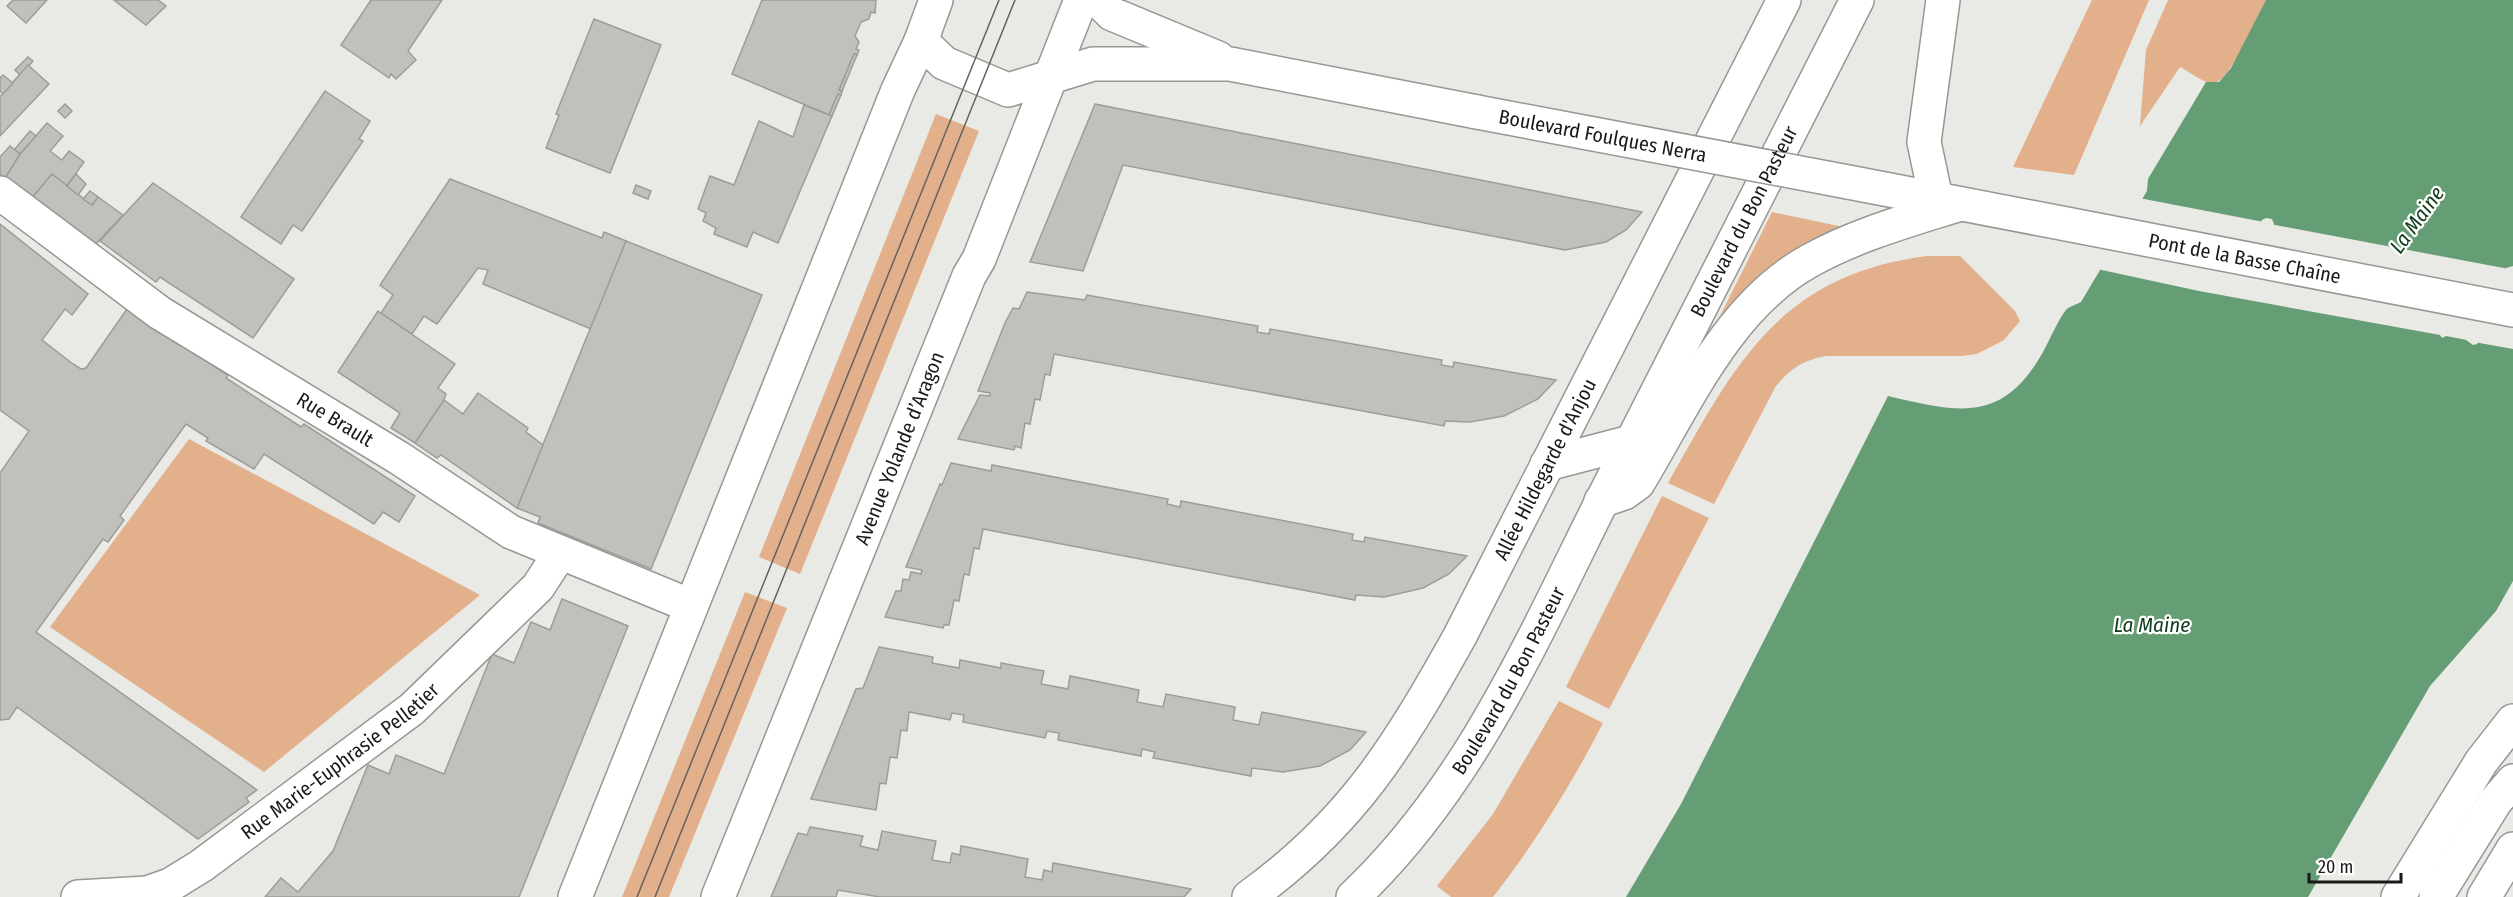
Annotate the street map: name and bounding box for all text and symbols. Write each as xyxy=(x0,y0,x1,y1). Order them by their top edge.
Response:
street label: Boulevard Foulques Nerra xyxy=(1497,104,1709,167)
street label: Boulevard du Bon Pasteur xyxy=(1685,122,1802,321)
water label: La Maine xyxy=(2384,181,2450,259)
street label: Pont de la Basse Chaîne xyxy=(2147,228,2343,289)
street label: Avenue Yolande d’Aragon xyxy=(850,348,949,548)
street label: Allée Hildegarde d'Anjou xyxy=(1489,375,1601,564)
street label: Rue Brault xyxy=(293,387,378,452)
street label: Boulevard du Bon Pasteur xyxy=(1447,583,1570,779)
water label: La Maine xyxy=(2114,612,2190,638)
street label: Rue Marie-Euphrasie Pelletier xyxy=(236,678,444,844)
scale bar xyxy=(2309,846,2400,884)
text: 20 m xyxy=(2318,856,2353,878)

